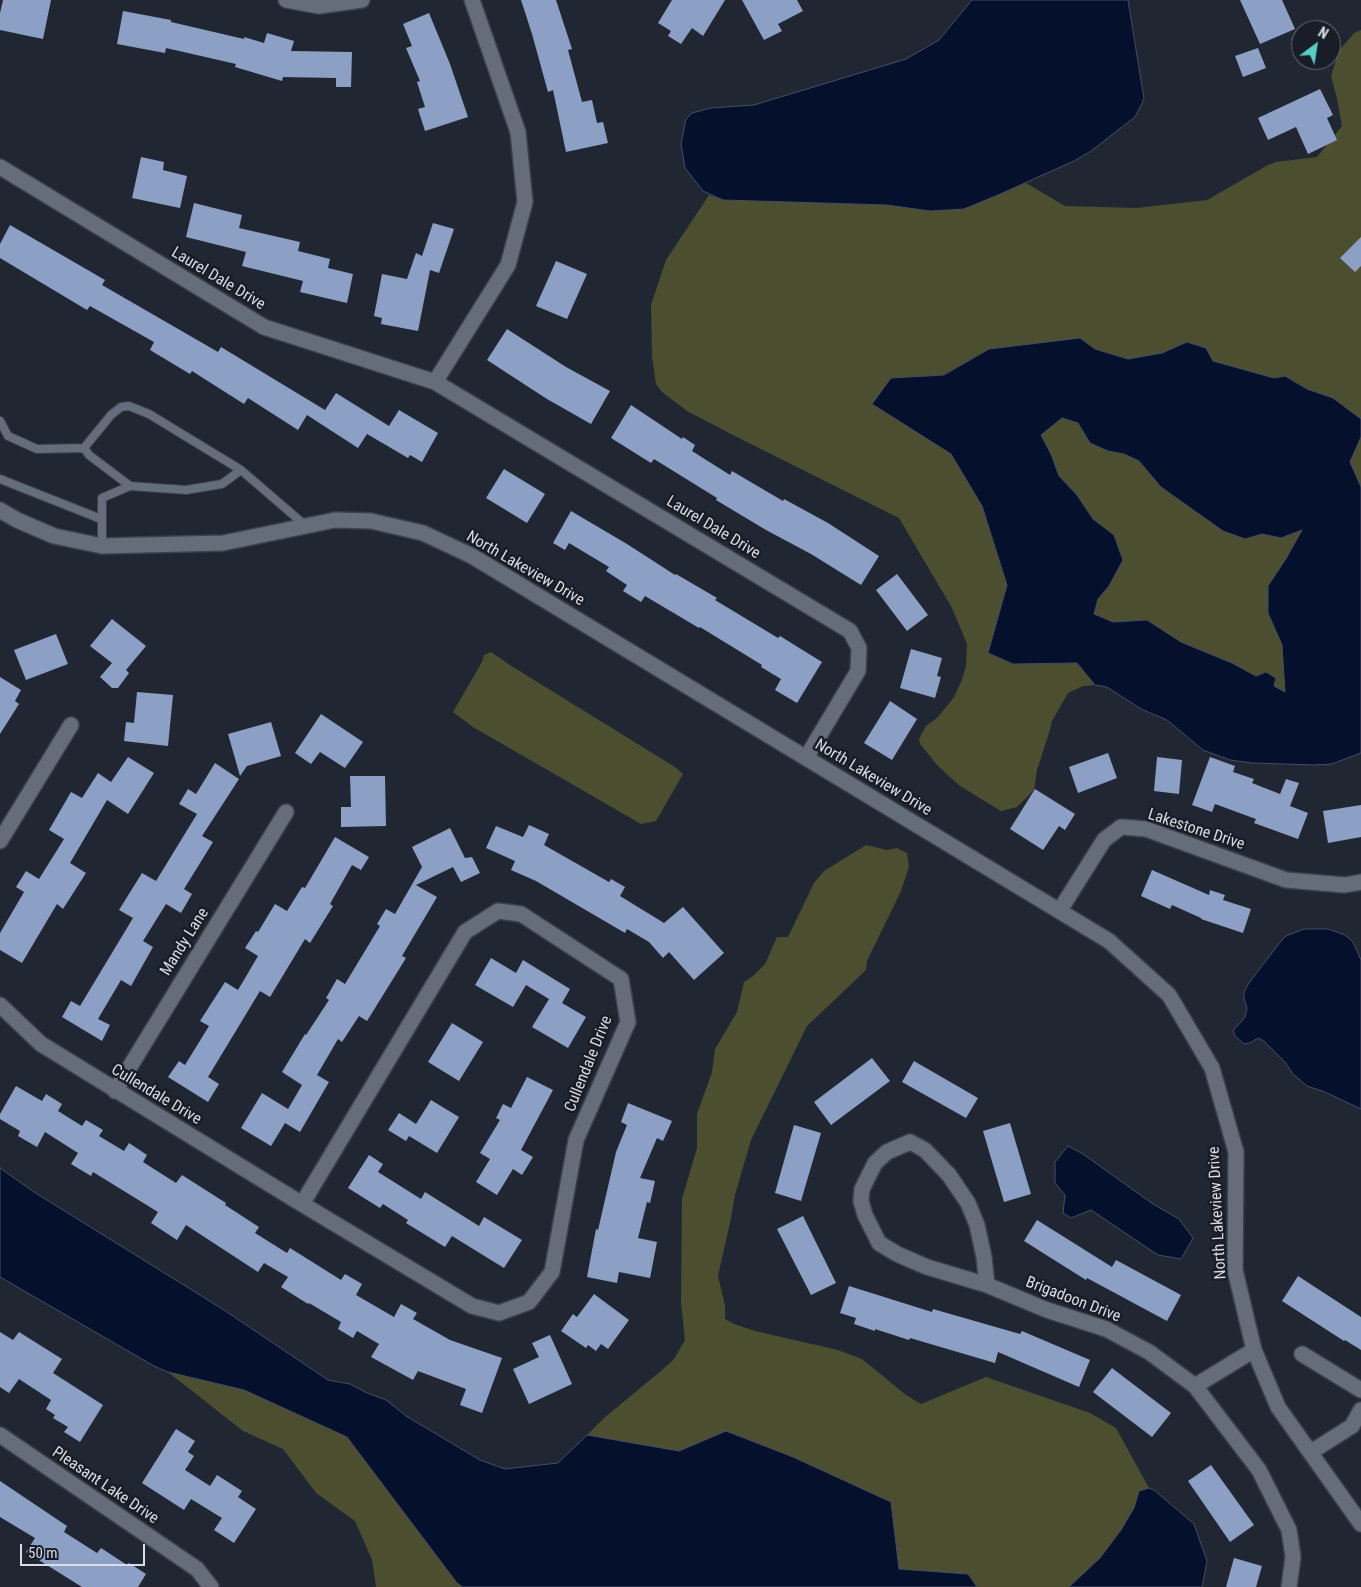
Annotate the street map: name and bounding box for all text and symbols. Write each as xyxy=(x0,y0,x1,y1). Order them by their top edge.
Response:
north arrow xyxy=(1291,20,1341,70)
text: N xyxy=(1315,24,1331,42)
street label: Laurel Dale Drive xyxy=(168,243,268,315)
street label: Laurel Dale Drive xyxy=(663,492,763,564)
street label: North Lakeview Drive xyxy=(463,527,587,611)
street label: North Lakeview Drive xyxy=(811,736,935,820)
street label: Lakestone Drive xyxy=(1145,805,1247,855)
street label: Mandy Lane xyxy=(157,905,213,979)
street label: Cullendale Drive xyxy=(561,1013,617,1115)
street label: Cullendale Drive xyxy=(107,1061,205,1129)
street label: North Lakeview Drive xyxy=(1205,1146,1231,1280)
street label: Brigadoon Drive xyxy=(1023,1273,1123,1327)
street label: Pleasant Lake Drive xyxy=(48,1443,162,1529)
scale bar xyxy=(22,1534,148,1566)
text: 50 m xyxy=(28,1544,58,1562)

